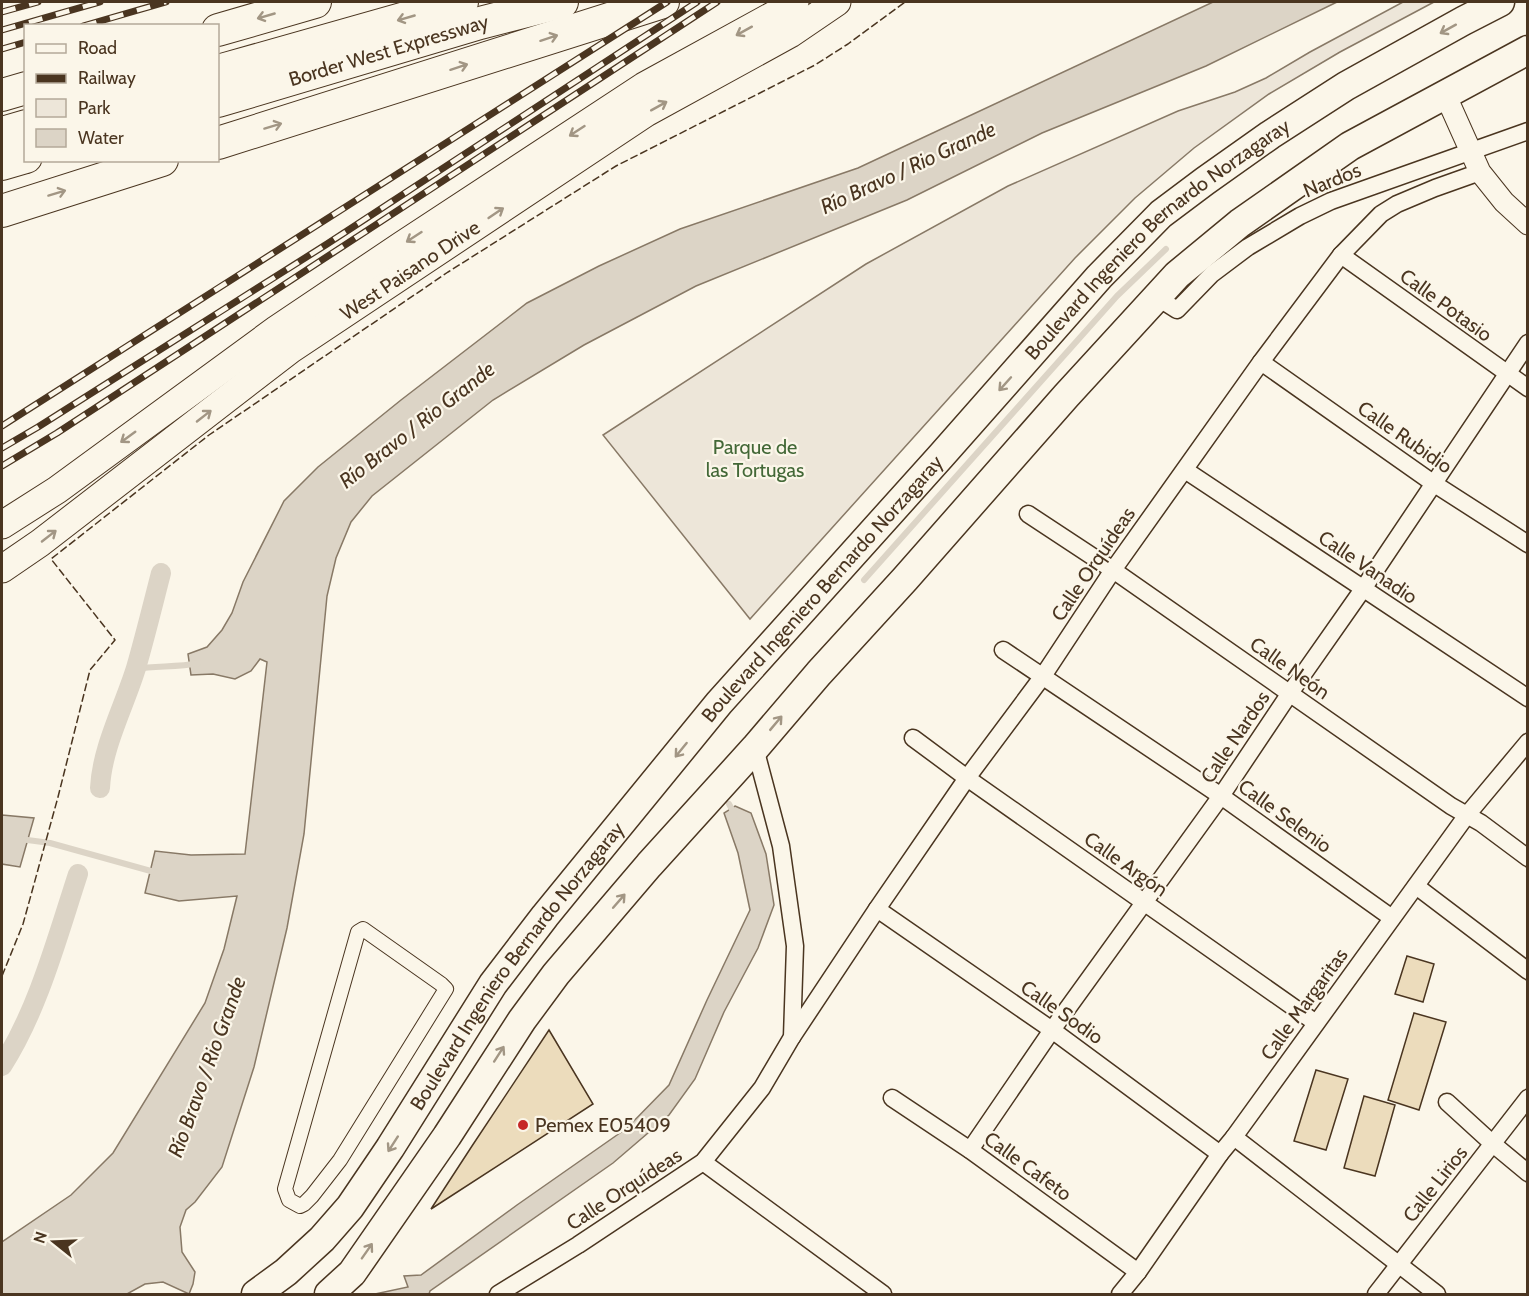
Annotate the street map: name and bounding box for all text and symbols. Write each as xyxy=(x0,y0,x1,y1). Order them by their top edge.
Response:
street label: Border West Expressway xyxy=(286,9,491,91)
one-way arrow xyxy=(257,11,276,22)
one-way arrow xyxy=(397,12,416,24)
legend xyxy=(24,24,219,162)
one-way arrow xyxy=(1440,24,1458,35)
one-way arrow xyxy=(736,26,754,37)
one-way arrow xyxy=(539,32,558,43)
text: Road xyxy=(78,37,117,59)
one-way arrow xyxy=(449,61,468,72)
text: Railway xyxy=(78,67,136,89)
text: Park xyxy=(78,97,111,119)
one-way arrow xyxy=(650,100,667,112)
street label: Boulevard Ingeniero Bernardo Norzagaray xyxy=(1020,114,1294,364)
water label: Río Bravo / Rio Grande xyxy=(816,116,1000,219)
one-way arrow xyxy=(263,119,282,130)
one-way arrow xyxy=(569,125,586,137)
text: Water xyxy=(78,127,124,149)
street label: Nardos xyxy=(1300,158,1364,202)
one-way arrow xyxy=(47,187,66,198)
one-way arrow xyxy=(487,207,503,219)
street label: West Paisano Drive xyxy=(336,215,484,325)
one-way arrow xyxy=(405,231,422,244)
street label: Calle Potasio xyxy=(1395,264,1497,346)
water label: Río Bravo / Rio Grande xyxy=(334,356,500,493)
one-way arrow xyxy=(998,376,1012,391)
street label: Calle Rubidio xyxy=(1353,396,1457,478)
one-way arrow xyxy=(195,410,211,423)
one-way arrow xyxy=(120,431,136,443)
park label: Parque de las Tortugas xyxy=(706,435,804,482)
street label: Boulevard Ingeniero Bernardo Norzagaray xyxy=(696,450,948,727)
street label: Calle Orquídeas xyxy=(1046,502,1140,626)
street label: Calle Vanadio xyxy=(1314,525,1422,609)
one-way arrow xyxy=(41,529,57,542)
street label: Calle Neón xyxy=(1245,632,1335,704)
street label: Calle Nardos xyxy=(1195,686,1275,788)
one-way arrow xyxy=(770,715,783,731)
one-way arrow xyxy=(674,742,687,758)
street label: Calle Selenio xyxy=(1234,774,1336,858)
street label: Boulevard Ingeniero Bernardo Norzagaray xyxy=(405,817,629,1114)
street label: Calle Argón xyxy=(1080,826,1172,902)
one-way arrow xyxy=(612,894,626,909)
street label: Calle Margaritas xyxy=(1255,943,1353,1065)
water label: Río Bravo / Rio Grande xyxy=(162,973,251,1161)
street label: Calle Sodio xyxy=(1016,975,1108,1049)
one-way arrow xyxy=(493,1046,505,1063)
place label: Pemex E05409 xyxy=(535,1113,671,1137)
marker: Pemex E05409 xyxy=(516,1118,530,1132)
street label: Calle Cafeto xyxy=(980,1126,1076,1206)
one-way arrow xyxy=(386,1135,398,1152)
street label: Calle Lirios xyxy=(1398,1141,1472,1227)
street label: Calle Orquídeas xyxy=(562,1143,686,1235)
north arrow xyxy=(24,1212,84,1272)
text: N xyxy=(29,1229,51,1246)
one-way arrow xyxy=(361,1243,373,1260)

